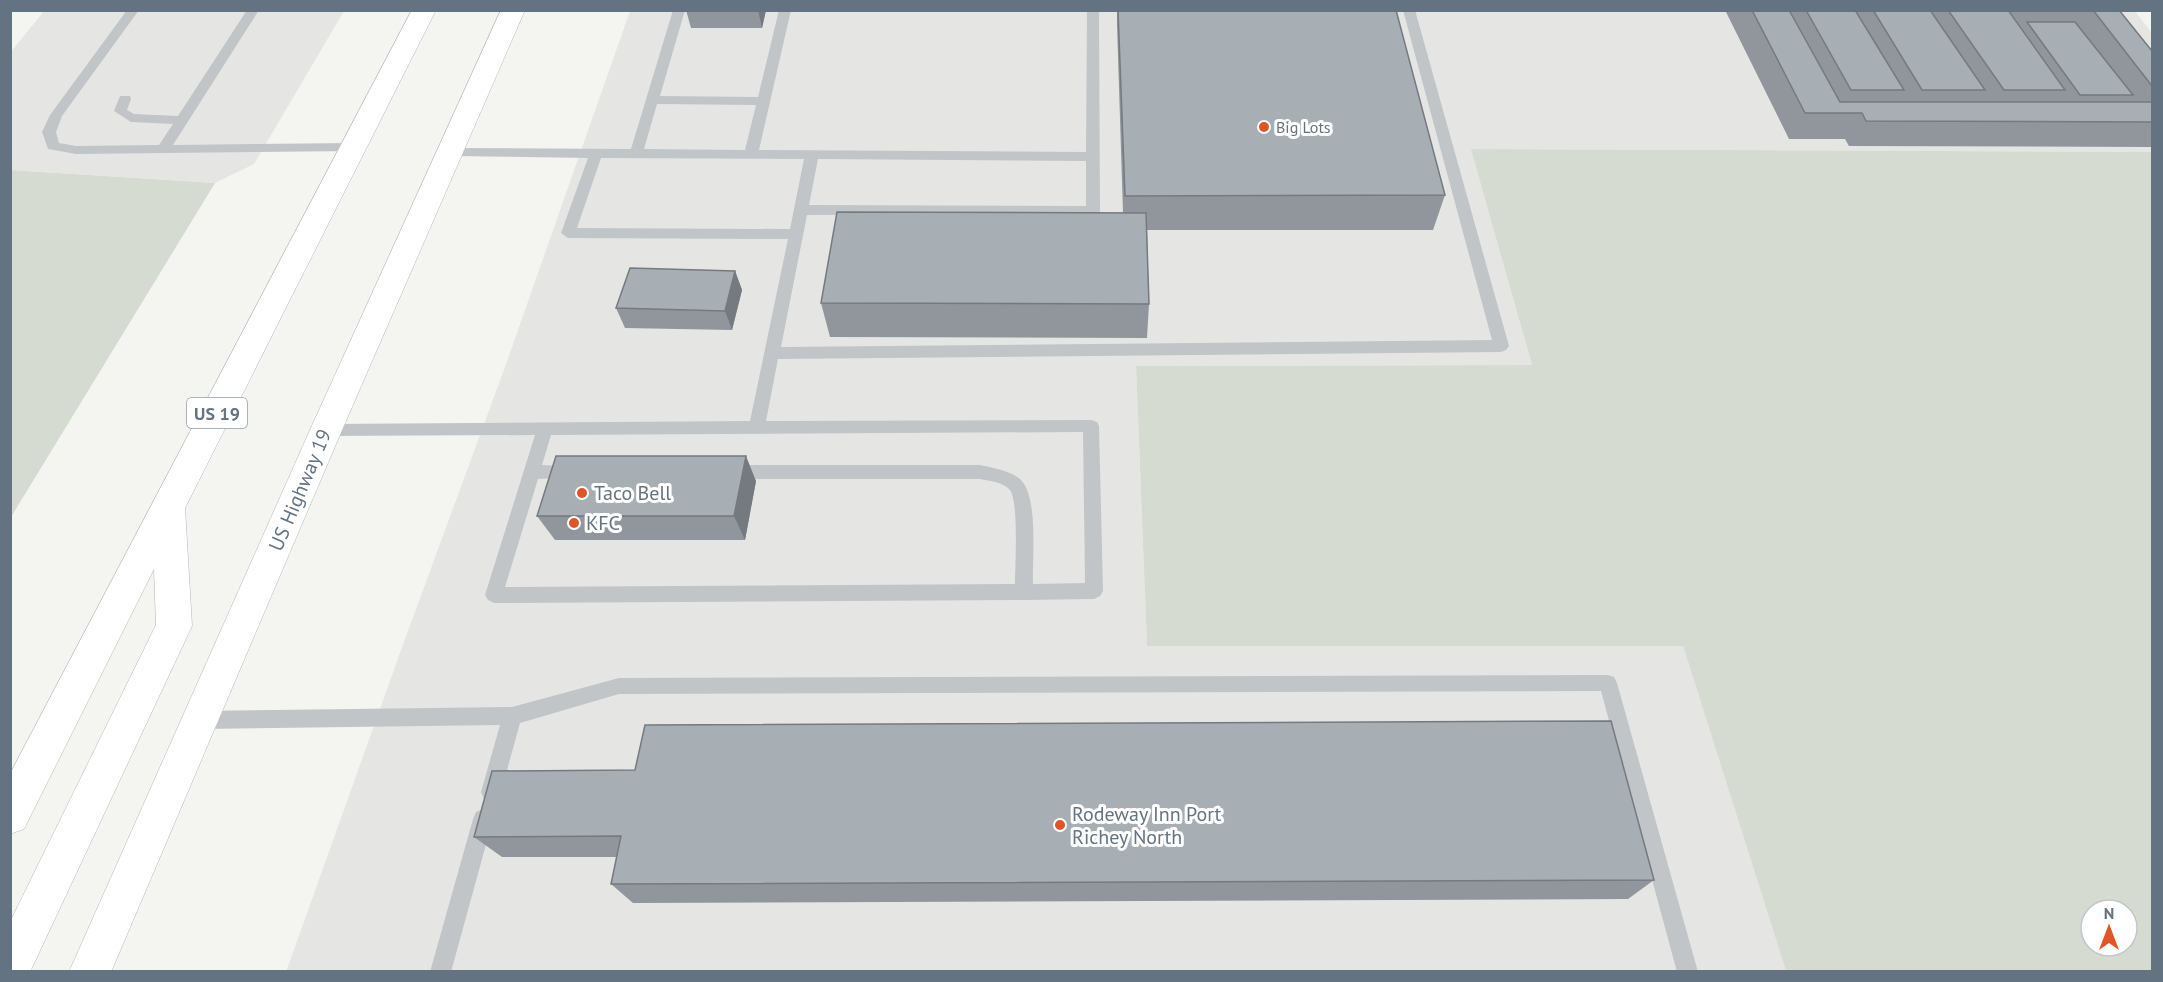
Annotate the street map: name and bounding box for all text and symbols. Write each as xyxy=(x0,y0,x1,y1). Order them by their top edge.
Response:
place label: Big Lots xyxy=(1276,117,1331,137)
marker: Big Lots xyxy=(1257,120,1271,134)
road number: US 19 xyxy=(187,398,247,428)
street label: US Highway 19 xyxy=(263,425,337,555)
place label: Taco Bell xyxy=(594,480,671,506)
marker: Taco Bell xyxy=(575,486,589,500)
place label: KFC xyxy=(586,510,620,536)
marker: KFC xyxy=(567,516,581,530)
place label: Rodeway Inn Port Richey North xyxy=(1072,801,1222,850)
marker: Rodeway Inn Port Richey North xyxy=(1053,818,1067,832)
north arrow xyxy=(2079,898,2139,958)
text: N xyxy=(2104,903,2114,923)

